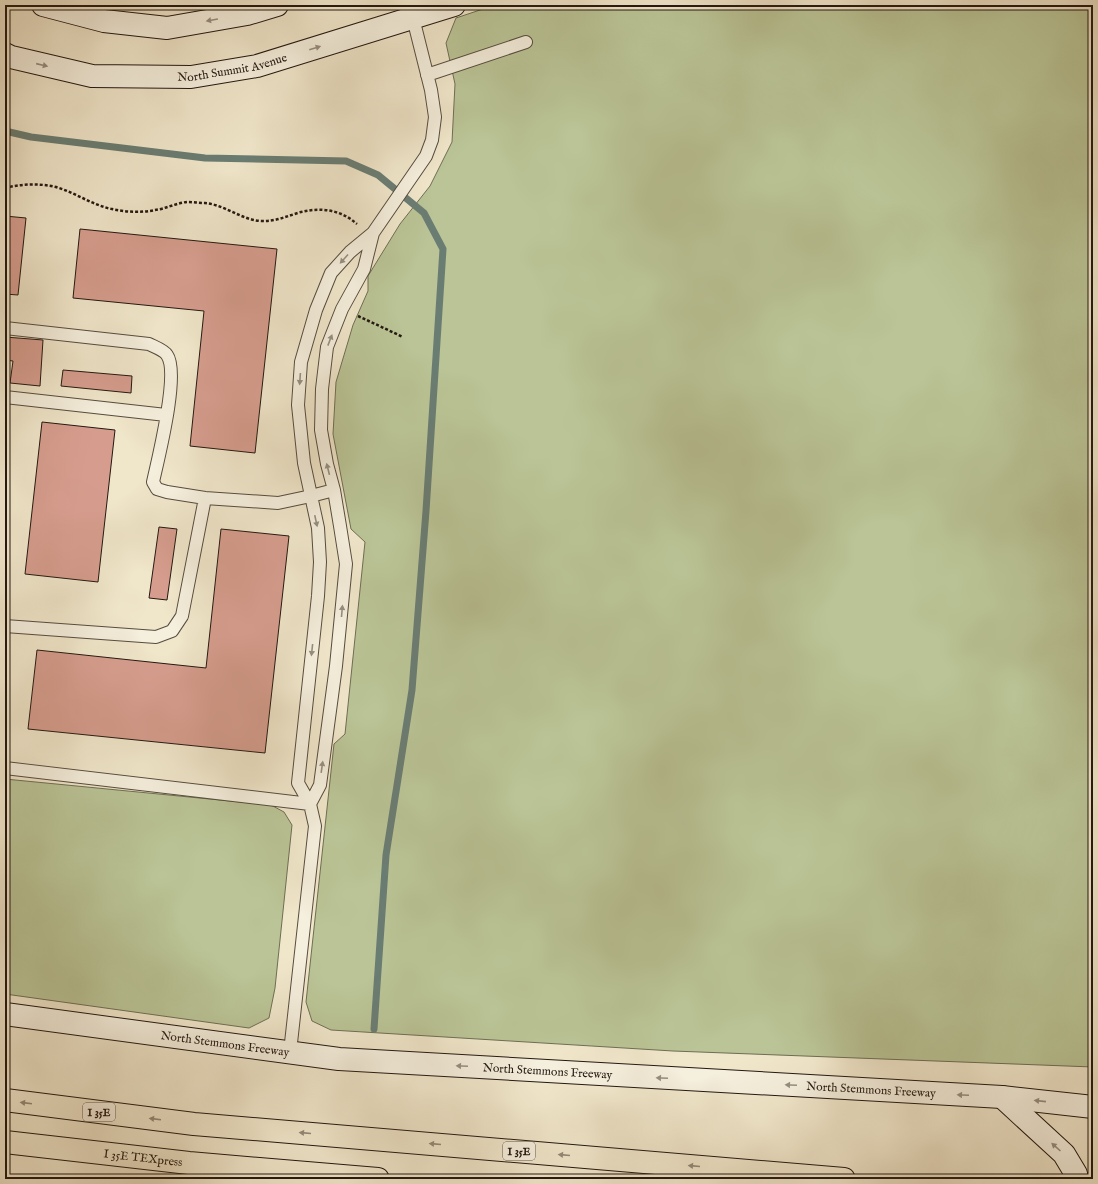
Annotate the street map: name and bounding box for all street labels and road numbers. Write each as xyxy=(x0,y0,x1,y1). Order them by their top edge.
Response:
street label: North Summit Avenue xyxy=(177,50,289,85)
street label: North Stemmons Freeway xyxy=(160,1028,290,1060)
street label: North Stemmons Freeway xyxy=(482,1060,613,1083)
street label: North Stemmons Freeway xyxy=(806,1079,936,1101)
road number: I 35E xyxy=(83,1103,115,1121)
road number: I 35E xyxy=(503,1142,535,1160)
street label: I 35E TEXpress xyxy=(103,1146,183,1170)

